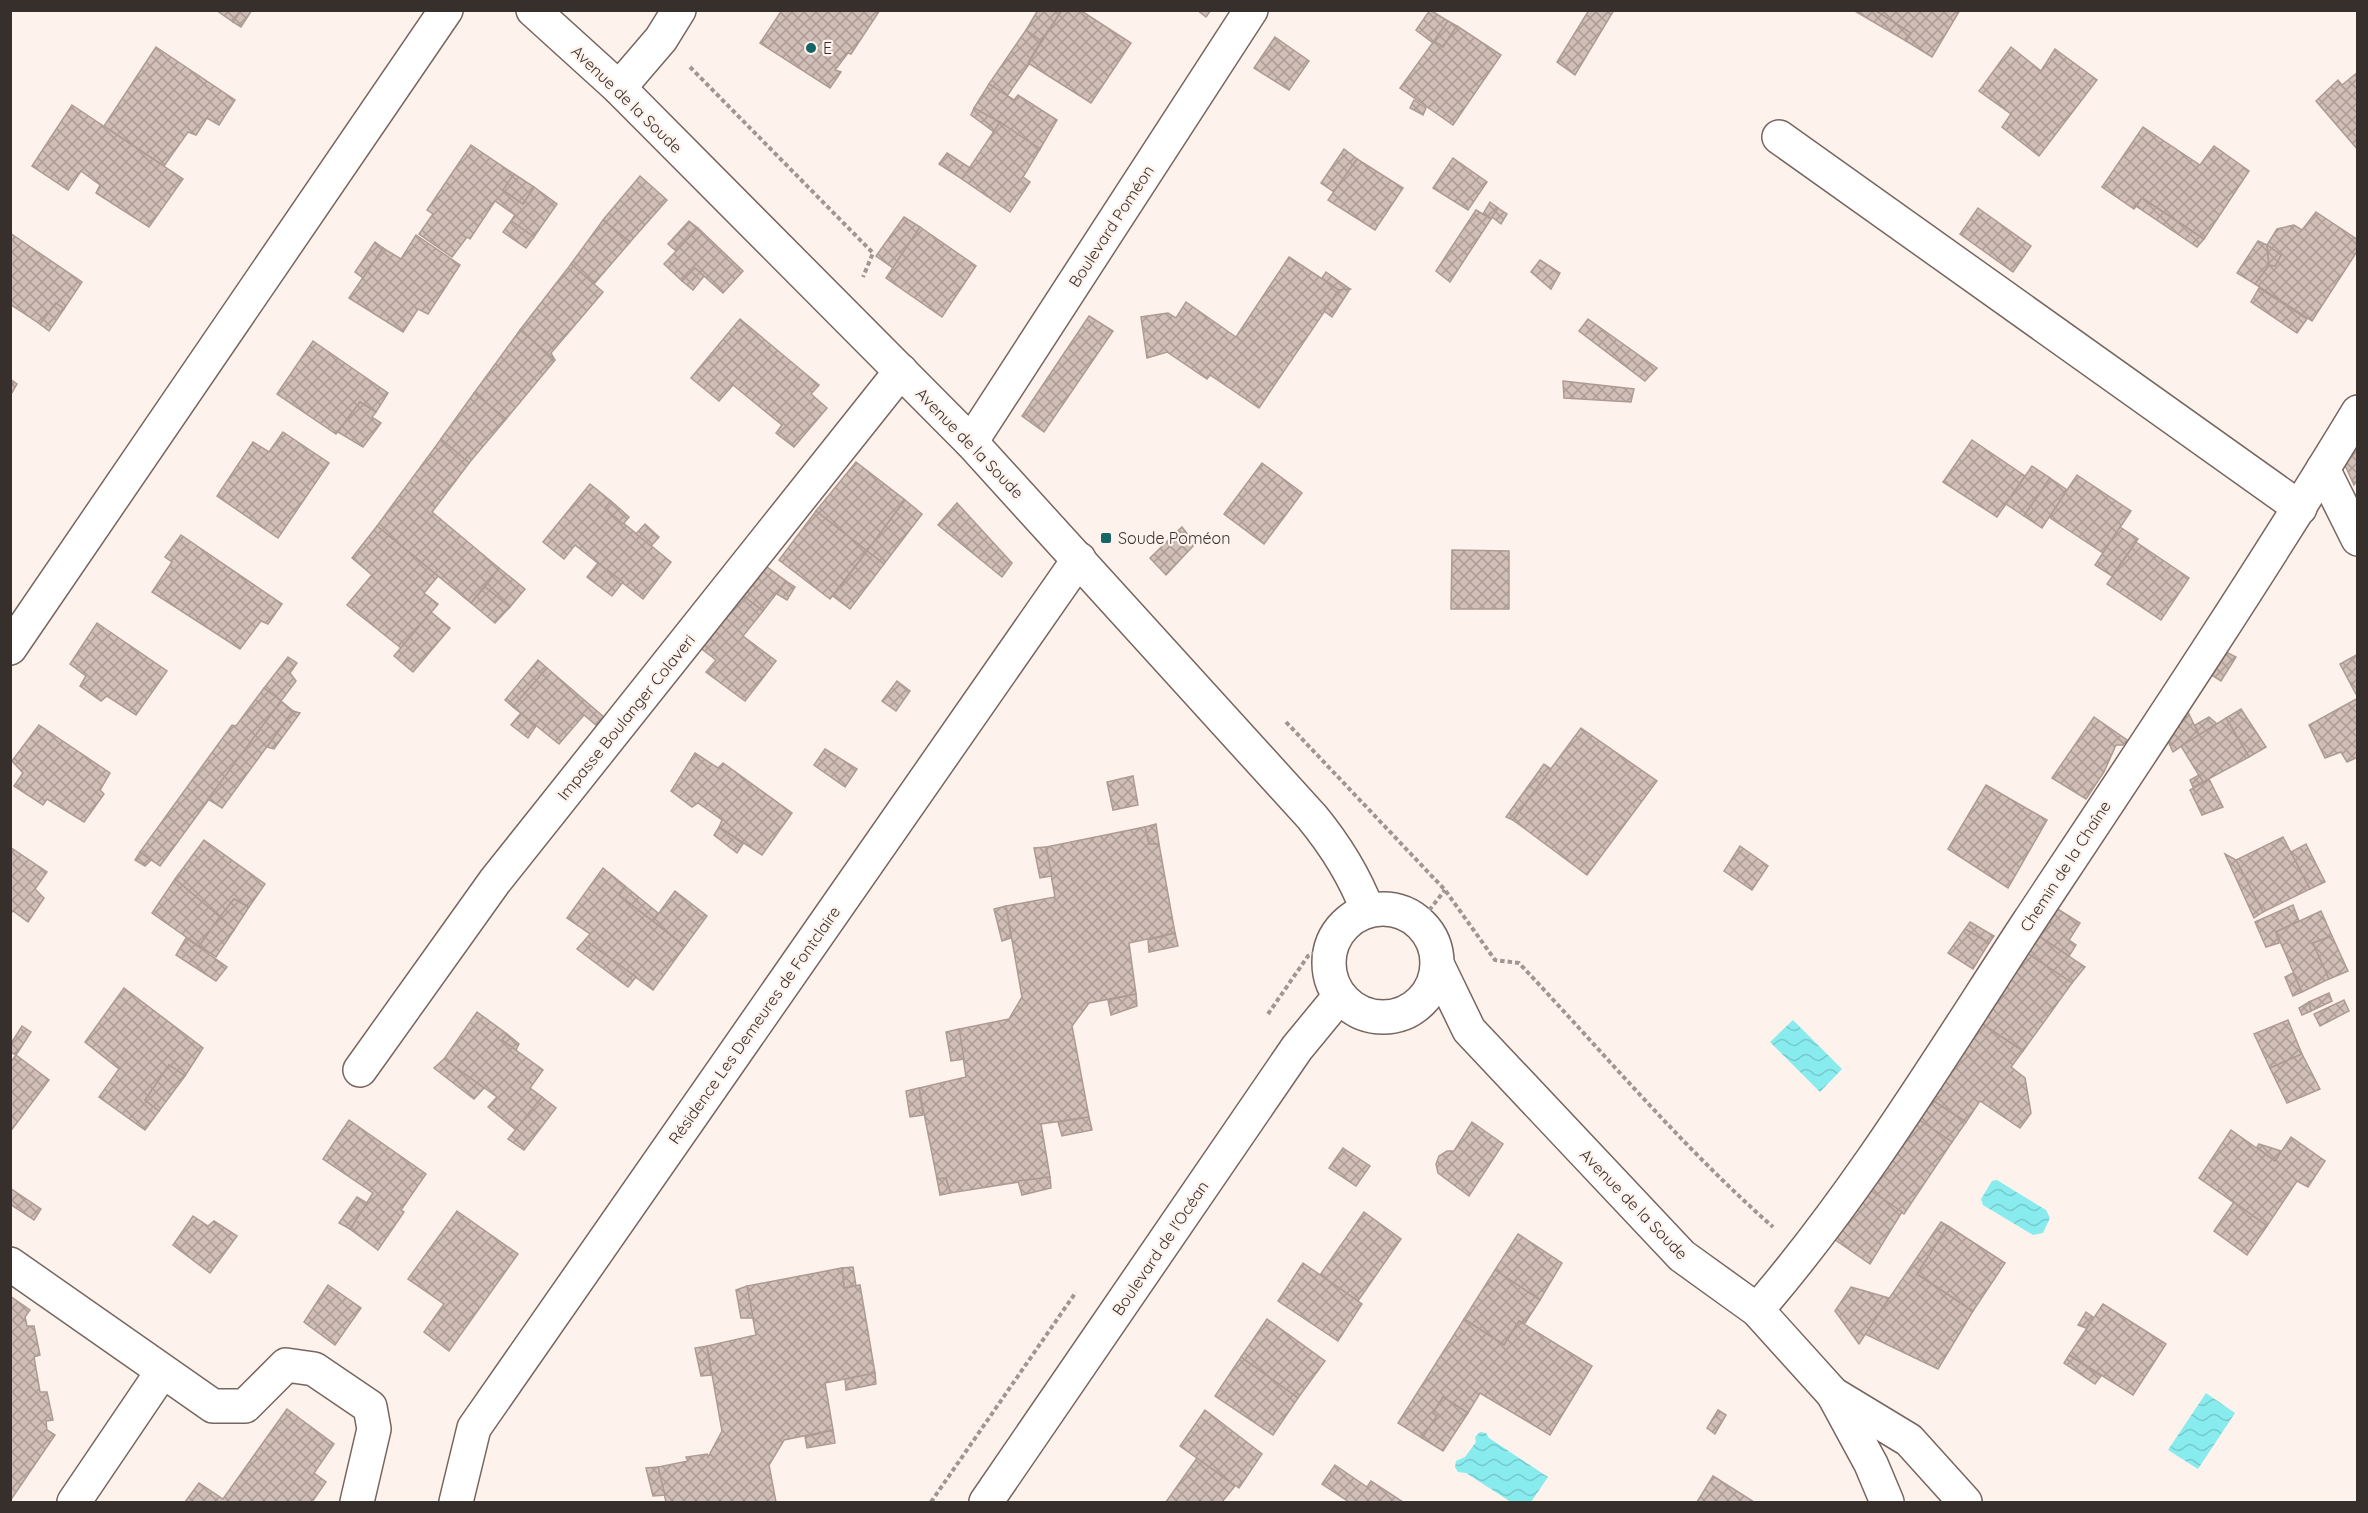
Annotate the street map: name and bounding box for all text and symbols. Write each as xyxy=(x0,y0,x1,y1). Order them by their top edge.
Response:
place label: E xyxy=(823,38,832,58)
street label: Avenue de la Soude xyxy=(567,41,687,157)
marker: E xyxy=(804,41,818,55)
street label: Boulevard Poméon xyxy=(1064,161,1158,291)
street label: Avenue de la Soude xyxy=(912,383,1028,503)
place label: Soude Poméon xyxy=(1118,528,1230,548)
marker: Soude Poméon xyxy=(1099,531,1113,545)
street label: Impasse Boulanger Colaveri xyxy=(553,630,699,804)
street label: Chemin de la Chaîne xyxy=(2015,797,2115,935)
street label: Résidence Les Demeures de Fontclaire xyxy=(664,902,844,1148)
street label: Avenue de la Soude xyxy=(1576,1144,1692,1264)
street label: Boulevard de l'Océan xyxy=(1107,1177,1213,1319)

